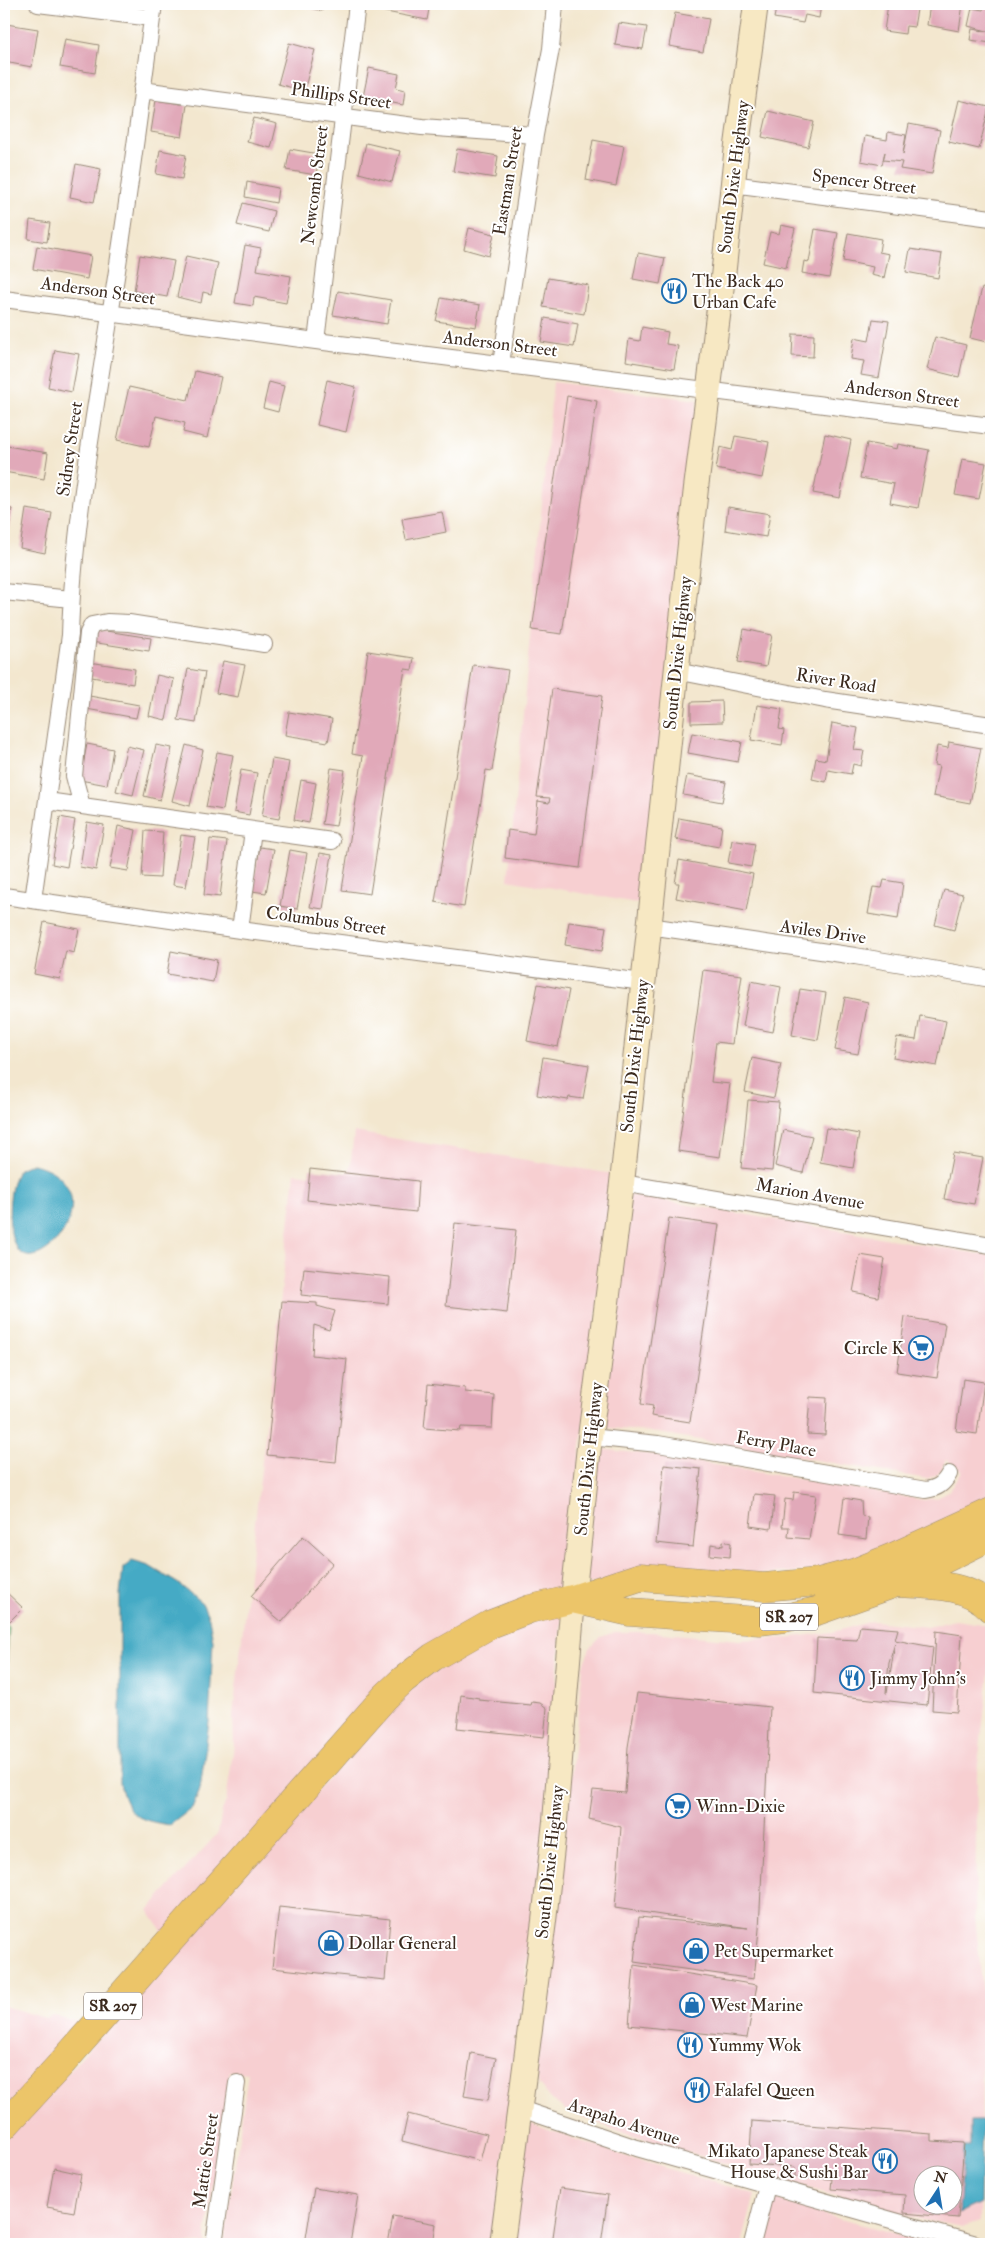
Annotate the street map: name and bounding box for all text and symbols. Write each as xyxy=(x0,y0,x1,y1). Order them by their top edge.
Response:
street label: Phillips Street xyxy=(289,78,393,114)
street label: South Dixie Highway xyxy=(713,98,755,255)
street label: Newcomb Street xyxy=(296,124,334,246)
street label: Eastman Street xyxy=(488,125,528,237)
street label: Spencer Street xyxy=(811,164,917,200)
place label: The Back 40 Urban Cafe xyxy=(692,270,784,314)
street label: Anderson Street xyxy=(38,271,157,310)
restaurant icon: The Back 40 Urban Cafe xyxy=(661,278,687,304)
street label: Anderson Street xyxy=(441,325,559,362)
street label: Anderson Street xyxy=(842,374,961,413)
street label: Sidney Street xyxy=(52,400,88,498)
street label: South Dixie Highway xyxy=(659,574,698,731)
street label: River Road xyxy=(794,663,878,699)
street label: Columbus Street xyxy=(265,901,388,941)
street label: Aviles Drive xyxy=(777,914,868,949)
street label: South Dixie Highway xyxy=(616,977,655,1134)
street label: Marion Avenue xyxy=(754,1173,867,1215)
supermarket icon: Circle K xyxy=(908,1335,934,1361)
place label: Circle K xyxy=(844,1337,904,1360)
street label: South Dixie Highway xyxy=(570,1380,609,1537)
street label: Ferry Place xyxy=(734,1426,818,1462)
road number: SR 207 xyxy=(760,1604,818,1630)
restaurant icon: Jimmy John's xyxy=(839,1665,865,1691)
place label: Jimmy John's xyxy=(869,1667,966,1690)
street label: South Dixie Highway xyxy=(531,1783,570,1940)
supermarket icon: Winn-Dixie xyxy=(665,1793,691,1819)
place label: Winn-Dixie xyxy=(695,1795,785,1818)
shop icon: Dollar General xyxy=(318,1930,344,1956)
place label: Dollar General xyxy=(348,1932,457,1955)
shop icon: Pet Supermarket xyxy=(683,1938,709,1964)
place label: Pet Supermarket xyxy=(714,1940,834,1963)
road number: SR 207 xyxy=(84,1992,142,2020)
shop icon: West Marine xyxy=(679,1992,705,2018)
place label: West Marine xyxy=(709,1994,804,2017)
restaurant icon: Yummy Wok xyxy=(677,2032,703,2058)
place label: Yummy Wok xyxy=(708,2034,802,2057)
restaurant icon: Falafel Queen xyxy=(684,2077,710,2103)
place label: Falafel Queen xyxy=(714,2079,815,2102)
street label: Arapaho Avenue xyxy=(564,2093,683,2151)
street label: Mattie Street xyxy=(188,2112,224,2210)
place label: Mikato Japanese Steak House & Sushi Bar xyxy=(707,2140,868,2184)
restaurant icon: Mikato Japanese Steak House & Sushi Bar xyxy=(872,2148,898,2174)
north arrow xyxy=(912,2166,962,2216)
text: N xyxy=(932,2168,949,2187)

